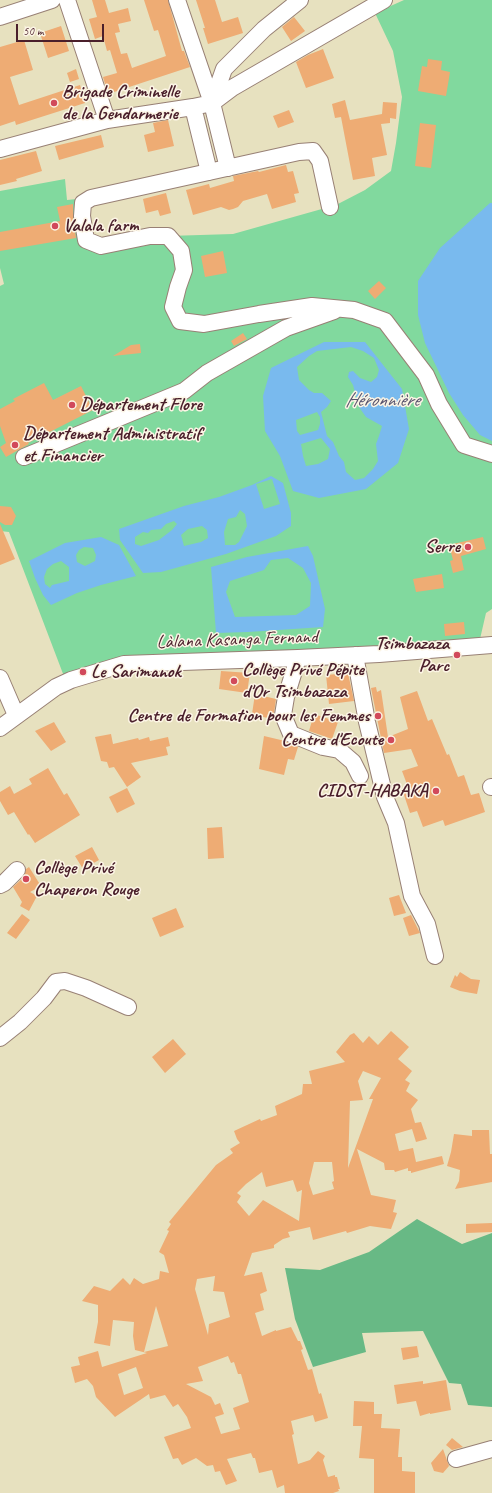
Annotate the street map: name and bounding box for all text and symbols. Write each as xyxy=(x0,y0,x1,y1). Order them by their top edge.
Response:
scale bar xyxy=(18,16,106,42)
text: 50 m xyxy=(23,23,43,39)
place label: Brigade Criminelle de la Gendarmerie xyxy=(62,81,179,125)
marker: Brigade Criminelle de la Gendarmerie xyxy=(49,98,59,108)
place label: Valala farm xyxy=(63,215,139,237)
marker: Valala farm xyxy=(50,221,60,231)
water label: Héronnière xyxy=(345,389,419,413)
place label: Département Flore xyxy=(80,394,202,416)
marker: Département Flore xyxy=(67,400,77,410)
place label: Département Administratif et Financier xyxy=(23,423,201,467)
marker: Département Administratif et Financier xyxy=(10,440,20,450)
place label: Serre xyxy=(425,536,460,558)
marker: Serre xyxy=(463,542,473,552)
street label: Làlana Kasanga Fernand xyxy=(156,626,318,654)
place label: Tsimbazaza Parc xyxy=(375,633,449,677)
marker: Tsimbazaza Parc xyxy=(452,650,462,660)
place label: Collège Privé Pépite d'Or Tsimbazaza xyxy=(242,659,364,703)
place label: Le Sarimanok xyxy=(91,661,181,683)
marker: Le Sarimanok xyxy=(78,667,88,677)
marker: Collège Privé Pépite d'Or Tsimbazaza xyxy=(229,676,239,686)
place label: Centre de Formation pour les Femmes xyxy=(128,705,370,727)
marker: Centre de Formation pour les Femmes xyxy=(373,711,383,721)
place label: Centre d'Ecoute xyxy=(281,729,383,751)
marker: Centre d'Ecoute xyxy=(386,735,396,745)
place label: CIDST-HABAKA xyxy=(317,780,428,802)
marker: CIDST-HABAKA xyxy=(431,786,441,796)
place label: Collège Privé Chaperon Rouge xyxy=(34,857,138,901)
marker: Collège Privé Chaperon Rouge xyxy=(21,874,31,884)

